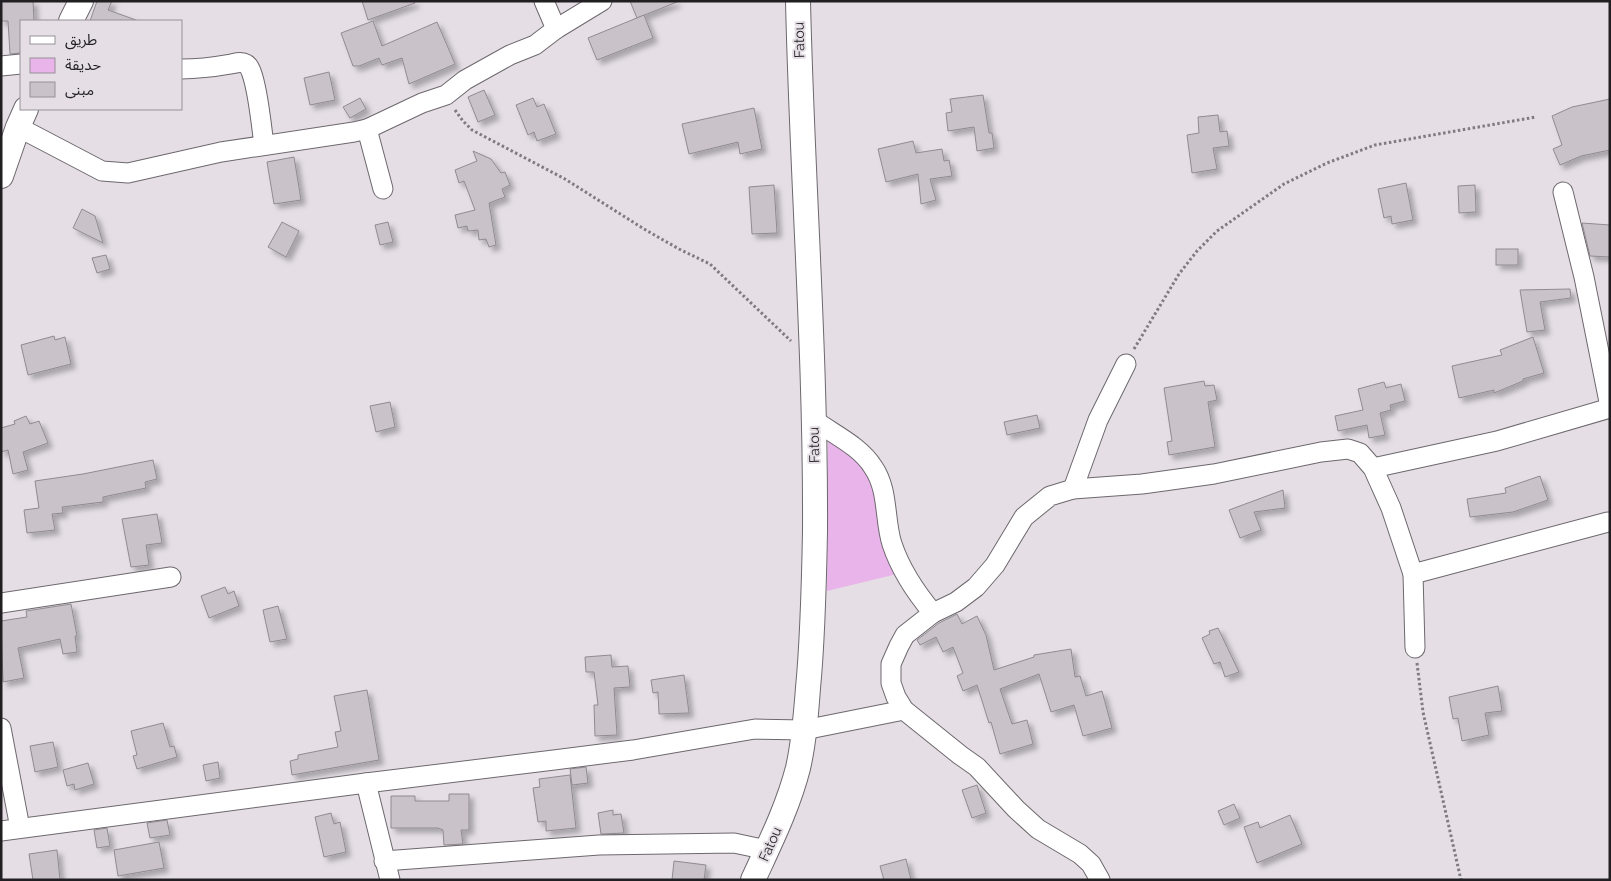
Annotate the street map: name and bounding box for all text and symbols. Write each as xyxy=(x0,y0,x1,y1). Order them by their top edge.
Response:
legend xyxy=(20,20,182,110)
street label: Fatou xyxy=(791,22,807,58)
text: طريق xyxy=(65,31,97,50)
text: حديقة xyxy=(65,56,101,74)
text: مبنى xyxy=(65,81,94,99)
street label: Fatou xyxy=(806,427,822,463)
street label: Fatou xyxy=(755,824,785,864)

